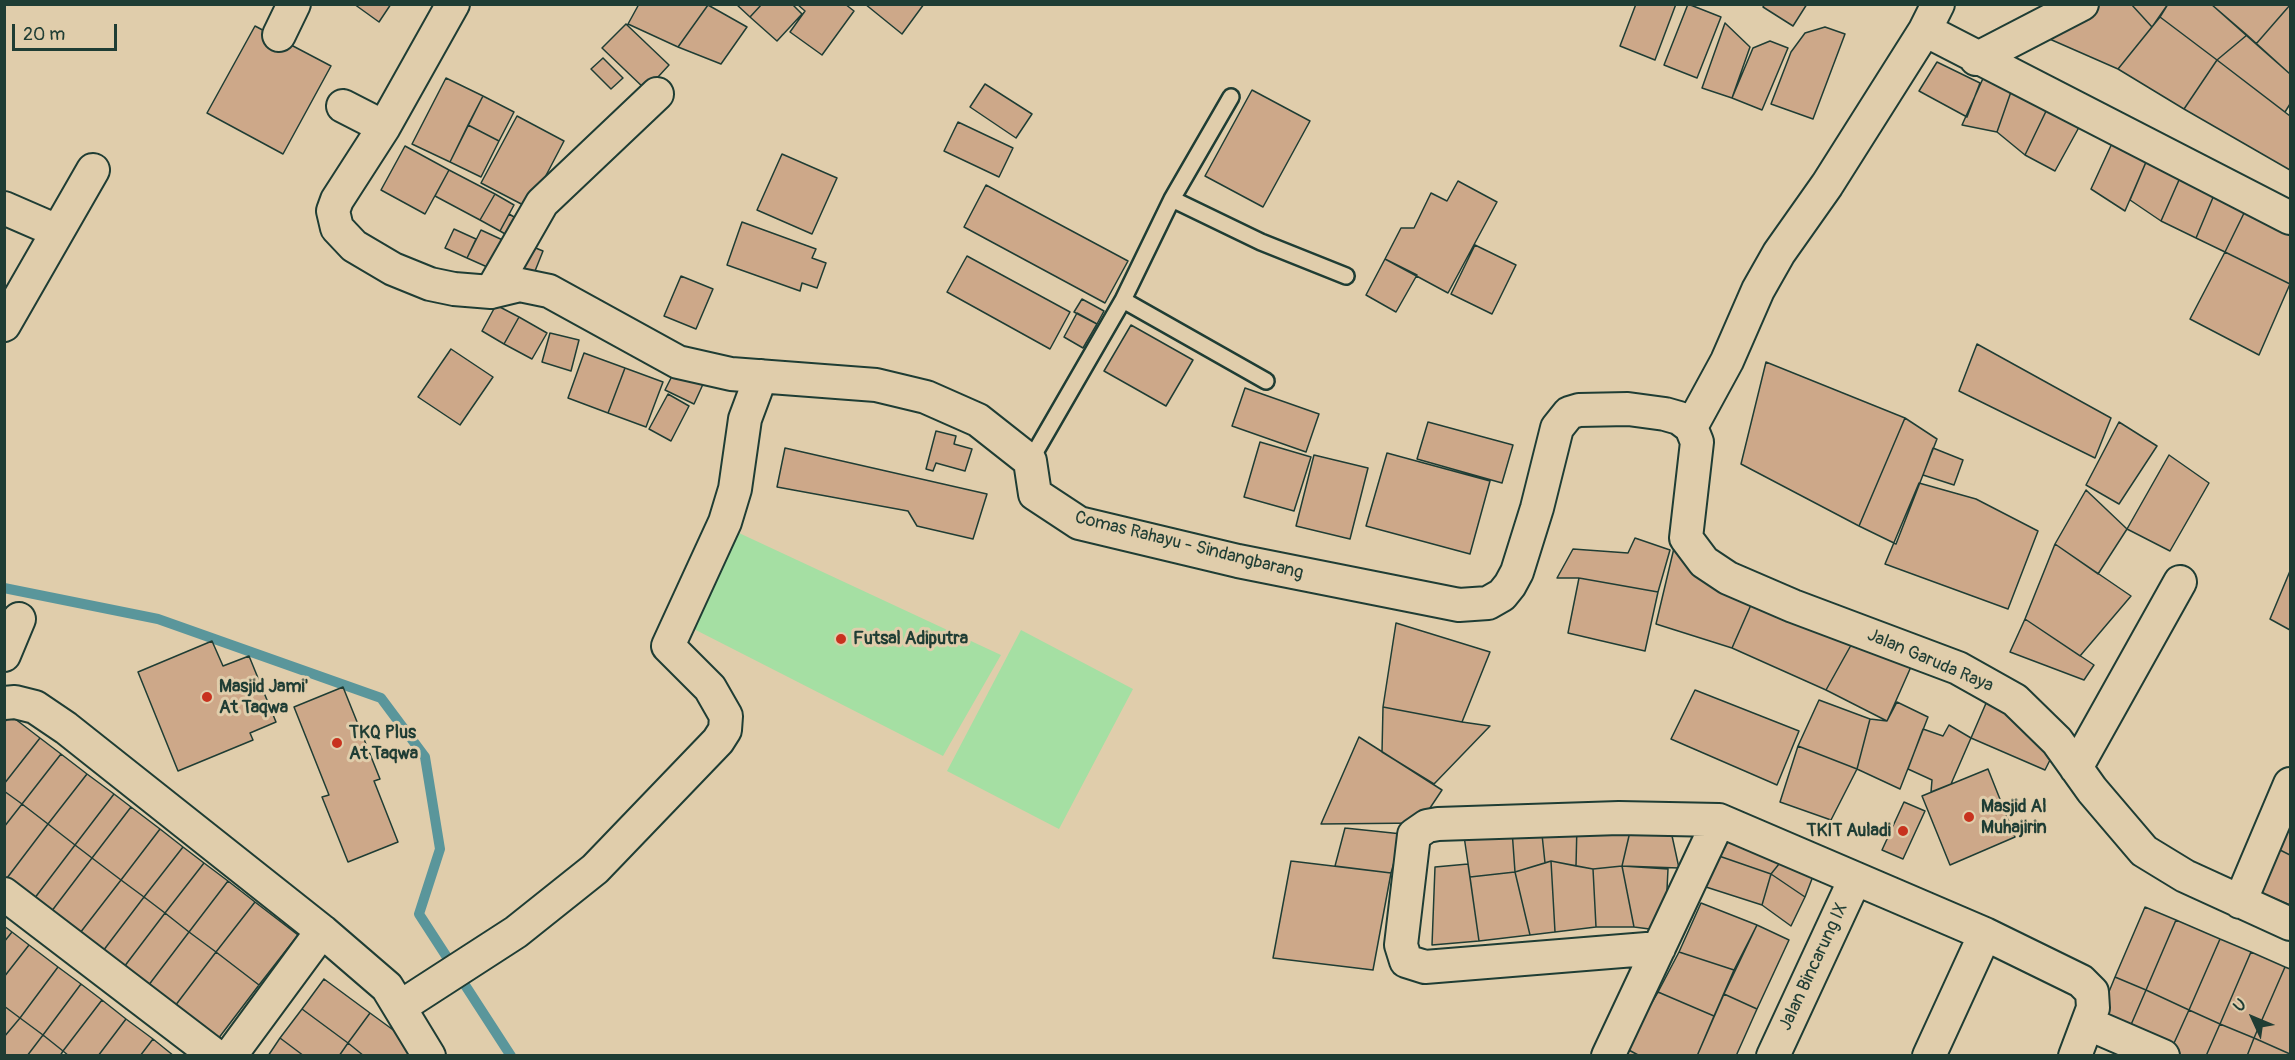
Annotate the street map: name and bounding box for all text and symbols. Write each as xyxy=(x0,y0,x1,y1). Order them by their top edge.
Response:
scale bar xyxy=(15,12,120,50)
text: 20 m xyxy=(23,23,65,46)
street label: Comas Rahayu - Sindangbarang xyxy=(1073,507,1305,585)
street label: Jalan Garuda Raya xyxy=(1864,625,1996,697)
place label: Futsal Adiputra xyxy=(853,628,968,650)
marker: Futsal Adiputra xyxy=(834,632,848,646)
place label: Masjid Jami' At Taqwa xyxy=(219,676,308,718)
marker: Masjid Jami' At Taqwa xyxy=(200,690,214,704)
place label: TKQ Plus At Taqwa xyxy=(349,722,418,764)
marker: TKQ Plus At Taqwa xyxy=(330,736,344,750)
place label: Masjid Al Muhajirin xyxy=(1981,796,2047,838)
marker: Masjid Al Muhajirin xyxy=(1962,810,1976,824)
place label: TKIT Auladi xyxy=(1806,820,1891,842)
marker: TKIT Auladi xyxy=(1896,824,1910,838)
street label: Jalan Bincarung IX xyxy=(1775,900,1853,1034)
north arrow xyxy=(2223,988,2283,1048)
text: U xyxy=(2229,995,2251,1016)

